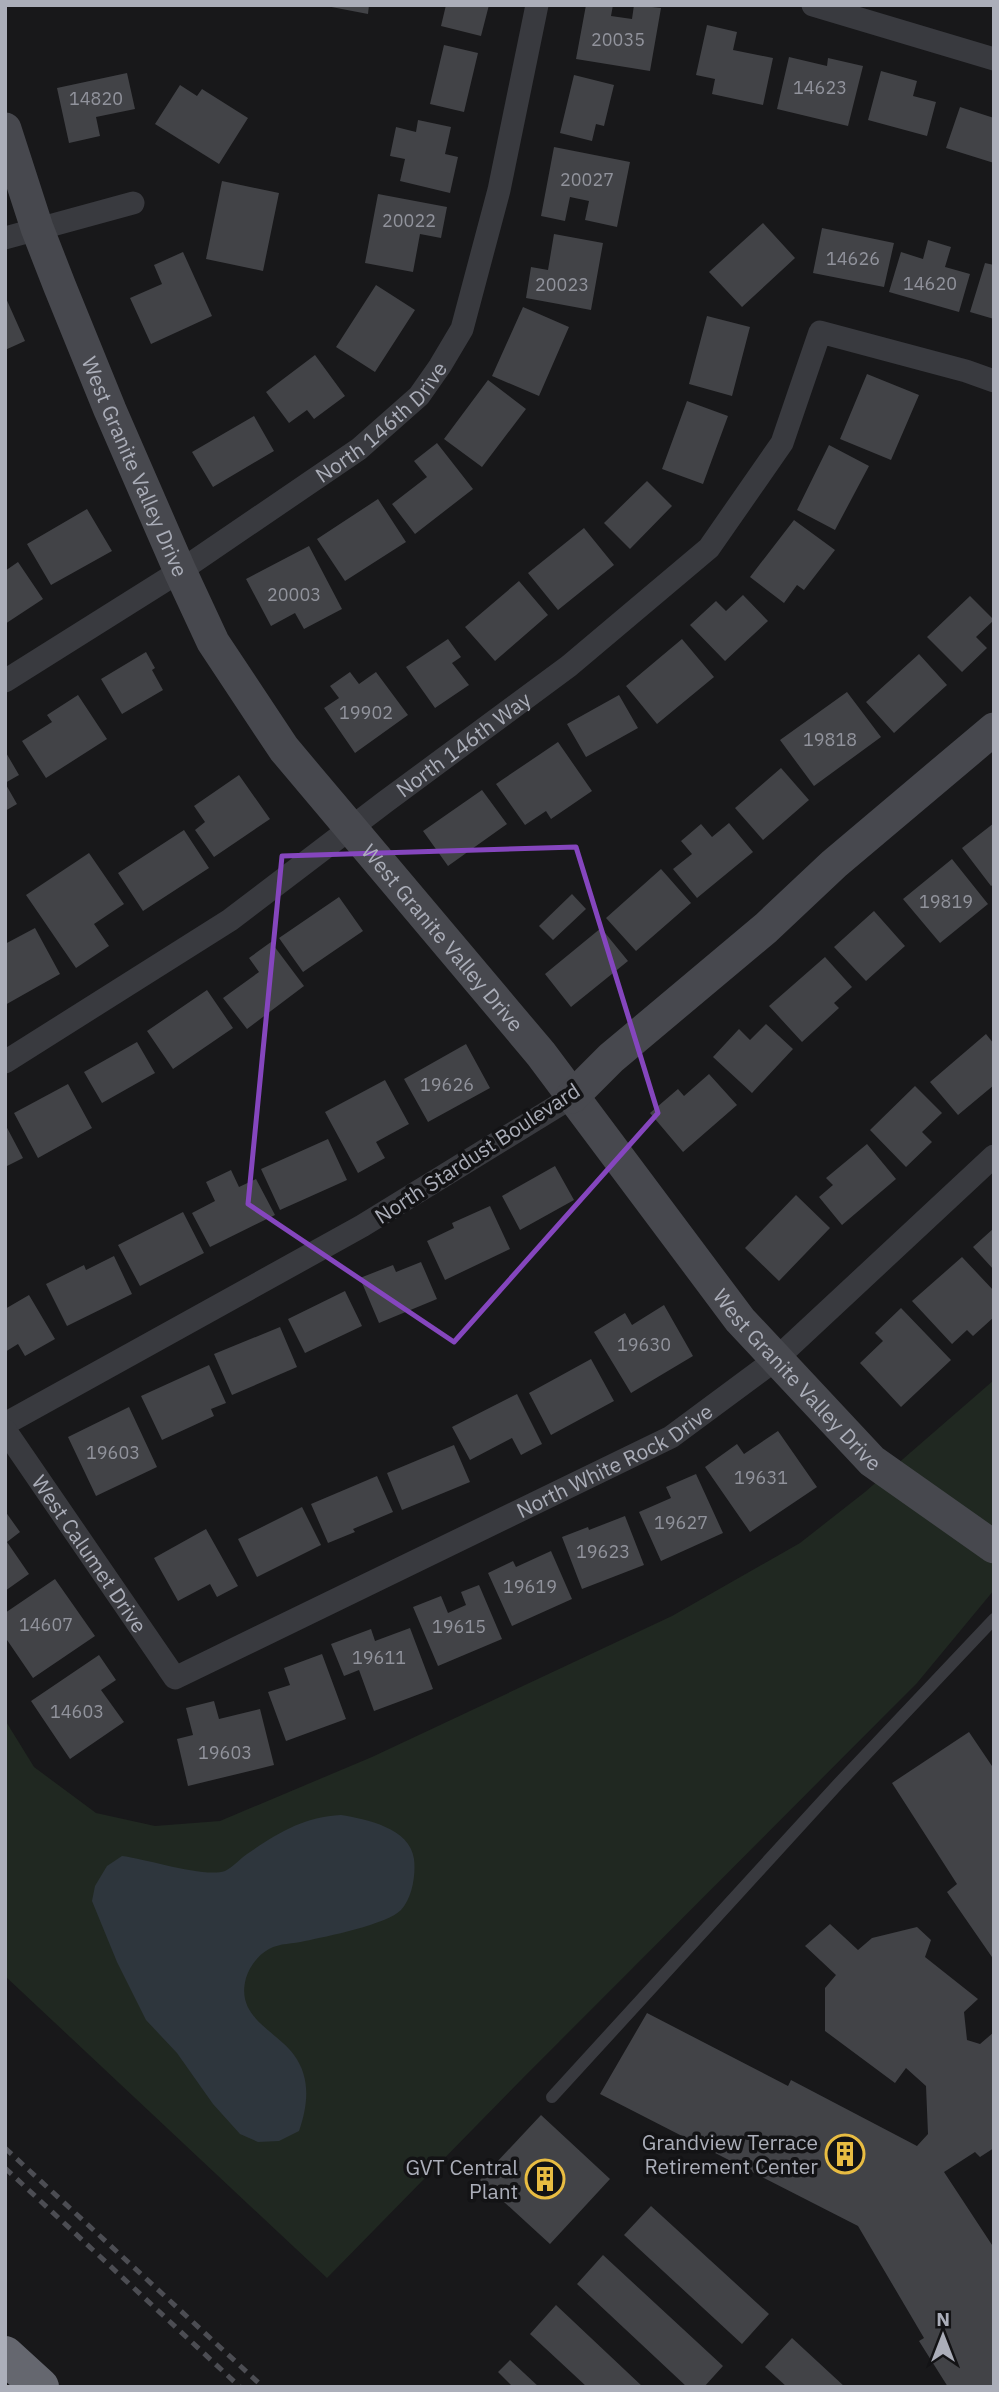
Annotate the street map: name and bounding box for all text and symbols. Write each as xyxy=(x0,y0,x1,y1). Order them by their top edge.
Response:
house number: 20035 xyxy=(591,28,645,51)
house number: 14623 xyxy=(793,76,847,99)
house number: 14820 xyxy=(69,87,123,110)
house number: 20027 xyxy=(560,168,614,191)
house number: 20022 xyxy=(382,209,436,232)
house number: 14626 xyxy=(826,247,880,270)
house number: 14620 xyxy=(903,272,957,295)
house number: 20023 xyxy=(535,273,589,296)
street label: West Granite Valley Drive xyxy=(76,352,195,581)
street label: North 146th Drive xyxy=(310,356,453,489)
house number: 20003 xyxy=(267,583,321,606)
street label: North 146th Way xyxy=(390,685,537,803)
house number: 19902 xyxy=(339,701,393,724)
house number: 19818 xyxy=(803,728,857,751)
street label: West Granite Valley Drive xyxy=(356,838,530,1037)
house number: 19819 xyxy=(919,890,973,913)
house number: 19626 xyxy=(420,1073,474,1096)
street label: North Stardust Boulevard xyxy=(369,1076,585,1230)
street label: West Granite Valley Drive xyxy=(707,1283,887,1477)
house number: 19630 xyxy=(617,1333,671,1356)
street label: North White Rock Drive xyxy=(512,1397,718,1524)
house number: 19603 xyxy=(86,1441,140,1464)
house number: 19631 xyxy=(734,1466,788,1489)
street label: West Calumet Drive xyxy=(26,1469,154,1638)
house number: 19627 xyxy=(654,1511,708,1534)
house number: 19623 xyxy=(576,1540,630,1563)
house number: 19619 xyxy=(503,1575,557,1598)
house number: 14607 xyxy=(19,1613,73,1636)
house number: 19615 xyxy=(432,1615,486,1638)
house number: 19611 xyxy=(352,1646,406,1669)
house number: 14603 xyxy=(50,1700,104,1723)
house number: 19603 xyxy=(198,1741,252,1764)
place label: Grandview Terrace Retirement Center xyxy=(642,2128,818,2180)
building icon: Grandview Terrace Retirement Center xyxy=(824,2133,866,2175)
place label: GVT Central Plant xyxy=(405,2153,518,2205)
building icon: GVT Central Plant xyxy=(524,2158,566,2200)
north arrow xyxy=(908,2301,978,2371)
text: N xyxy=(936,2307,950,2331)

